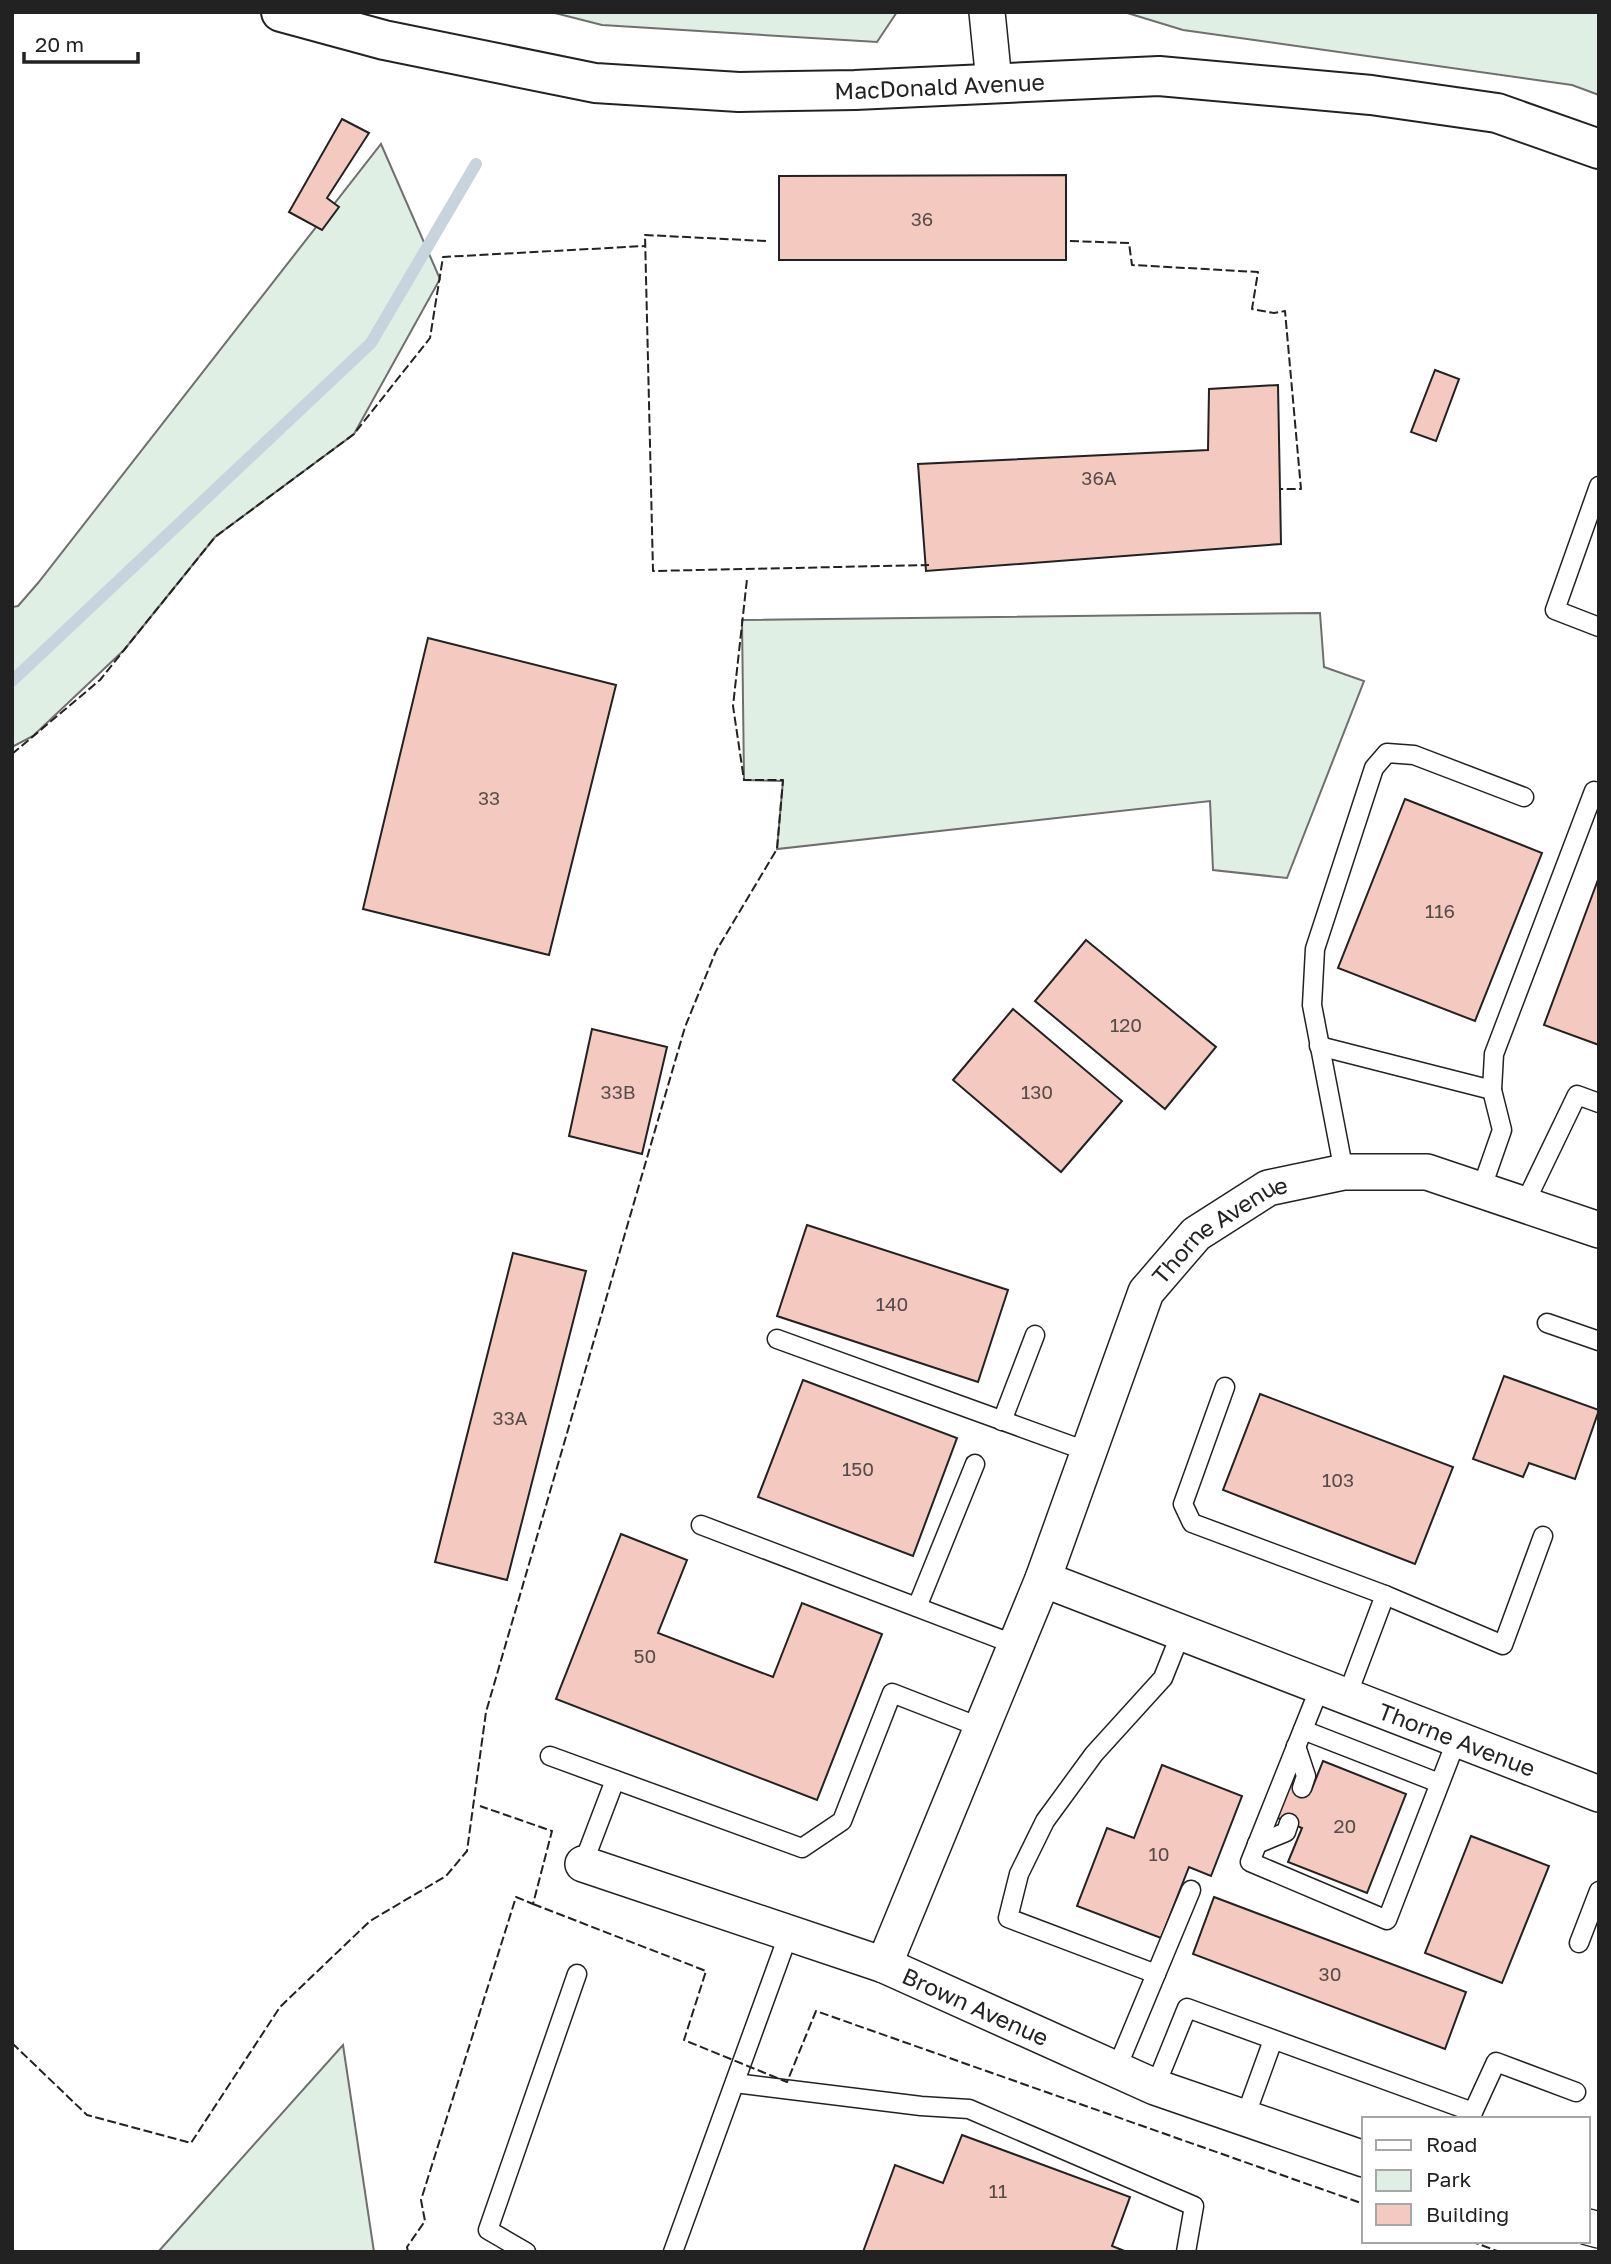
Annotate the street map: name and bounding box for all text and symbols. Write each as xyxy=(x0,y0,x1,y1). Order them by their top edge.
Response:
scale bar xyxy=(24,21,138,65)
text: 20 m xyxy=(35,31,84,57)
street label: MacDonald Avenue xyxy=(834,67,1045,104)
house number: 36 xyxy=(911,207,933,230)
house number: 36A xyxy=(1081,466,1117,489)
house number: 33 xyxy=(478,786,500,809)
house number: 116 xyxy=(1425,899,1455,922)
house number: 120 xyxy=(1110,1013,1142,1036)
house number: 33B xyxy=(601,1080,635,1103)
house number: 130 xyxy=(1021,1080,1053,1103)
street label: Thorne Avenue xyxy=(1146,1170,1290,1289)
house number: 140 xyxy=(876,1292,908,1315)
house number: 33A xyxy=(493,1406,528,1429)
house number: 150 xyxy=(842,1457,874,1480)
house number: 103 xyxy=(1322,1468,1354,1491)
house number: 50 xyxy=(634,1644,656,1667)
street label: Thorne Avenue xyxy=(1375,1696,1539,1782)
house number: 20 xyxy=(1334,1814,1356,1837)
house number: 10 xyxy=(1149,1842,1170,1865)
street label: Brown Avenue xyxy=(898,1961,1053,2051)
house number: 30 xyxy=(1319,1962,1341,1985)
legend xyxy=(1362,2117,1590,2243)
text: Road xyxy=(1426,2131,1477,2157)
text: Park xyxy=(1426,2166,1472,2192)
house number: 11 xyxy=(989,2179,1007,2202)
text: Building xyxy=(1426,2201,1509,2227)

